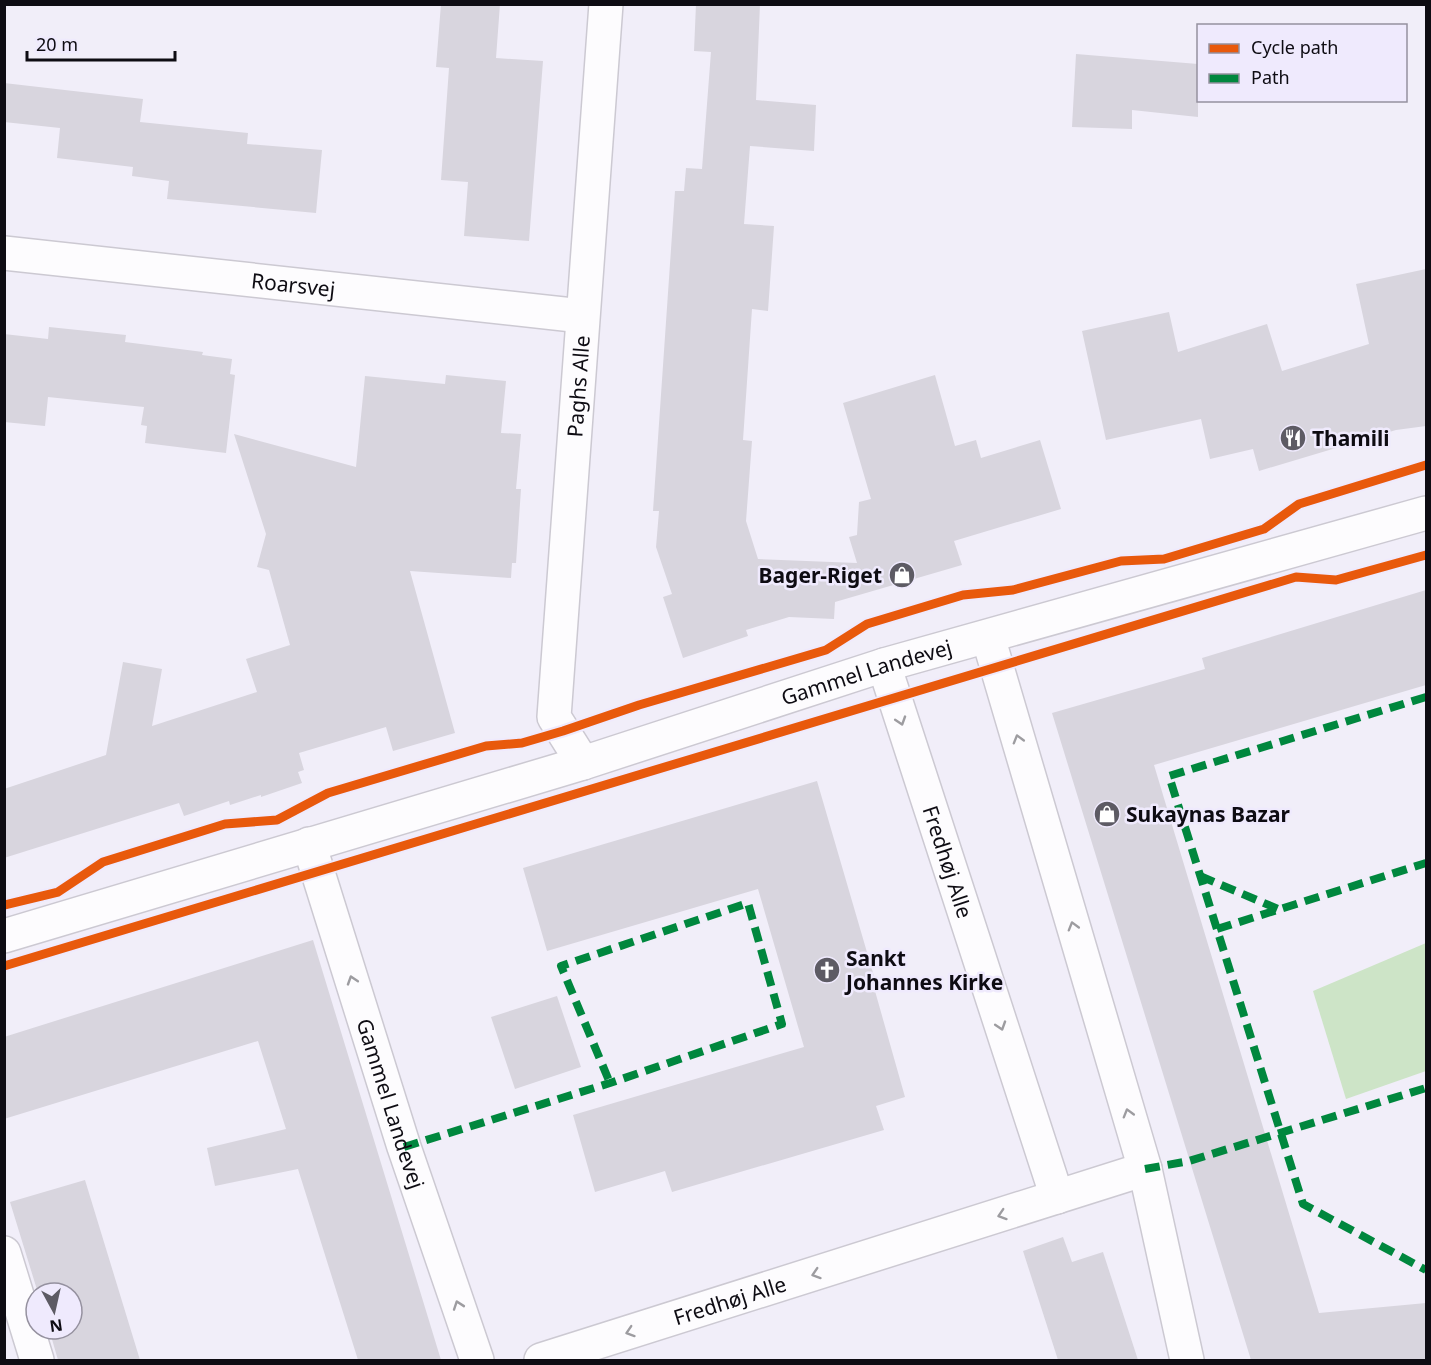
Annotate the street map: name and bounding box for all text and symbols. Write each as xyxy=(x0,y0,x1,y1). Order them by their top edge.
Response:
scale bar xyxy=(27,24,176,62)
legend xyxy=(1197,24,1407,102)
text: 20 m xyxy=(36,32,78,56)
text: Cycle path xyxy=(1251,35,1338,59)
text: Path xyxy=(1251,65,1290,89)
street label: Roarsvej xyxy=(250,266,337,303)
street label: Paghs Alle xyxy=(560,334,596,438)
restaurant icon: Thamili xyxy=(1278,423,1308,453)
place label: Thamili xyxy=(1312,424,1390,452)
shop icon: Bager-Riget xyxy=(887,560,917,590)
place label: Bager-Riget xyxy=(759,561,882,589)
street label: Gammel Landevej xyxy=(777,633,955,712)
one-way arrow xyxy=(894,715,907,726)
one-way arrow xyxy=(1013,734,1025,745)
shop icon: Sukaynas Bazar xyxy=(1092,799,1122,829)
place label: Sukaynas Bazar xyxy=(1126,800,1291,828)
street label: Fredhøj Alle xyxy=(917,802,979,922)
one-way arrow xyxy=(1068,921,1080,932)
place label: Sankt Johannes Kirke xyxy=(844,944,1003,996)
church icon: Sankt Johannes Kirke xyxy=(812,955,842,985)
one-way arrow xyxy=(347,975,359,986)
street label: Gammel Landevej xyxy=(351,1015,431,1192)
one-way arrow xyxy=(994,1020,1007,1031)
one-way arrow xyxy=(1123,1108,1135,1119)
one-way arrow xyxy=(997,1208,1008,1220)
one-way arrow xyxy=(811,1266,822,1279)
street label: Fredhøj Alle xyxy=(670,1269,790,1331)
north arrow xyxy=(24,1281,84,1341)
one-way arrow xyxy=(453,1300,466,1311)
text: N xyxy=(48,1314,64,1338)
one-way arrow xyxy=(625,1325,636,1338)

